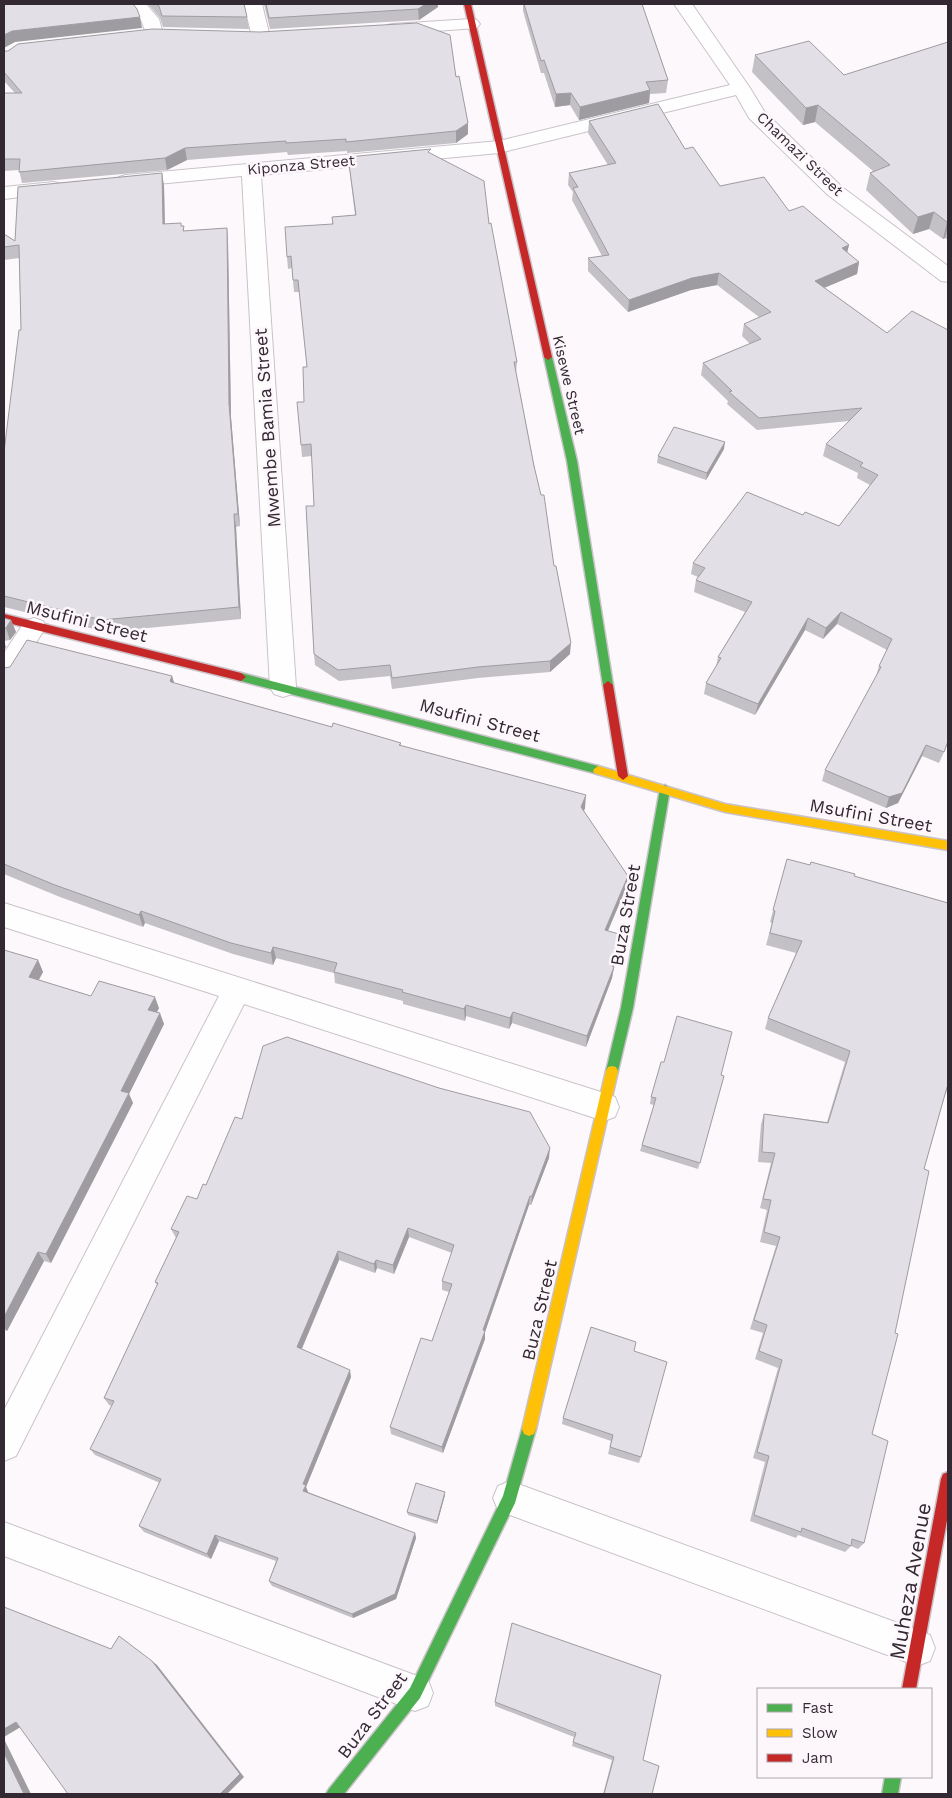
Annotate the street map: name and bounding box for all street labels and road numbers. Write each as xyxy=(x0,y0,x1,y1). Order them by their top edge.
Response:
street label: Chamazi Street xyxy=(753,108,847,200)
street label: Kiponza Street xyxy=(246,151,356,179)
street label: Mwembe Bamia Street xyxy=(250,327,284,528)
street label: Kisewe Street xyxy=(549,334,589,437)
street label: Msufini Street xyxy=(24,596,150,646)
street label: Msufini Street xyxy=(417,694,543,746)
street label: Msufini Street xyxy=(808,794,934,836)
street label: Buza Street xyxy=(606,862,644,967)
street label: Buza Street xyxy=(517,1257,561,1362)
street label: Muheza Avenue xyxy=(884,1501,936,1661)
street label: Buza Street xyxy=(333,1667,412,1762)

